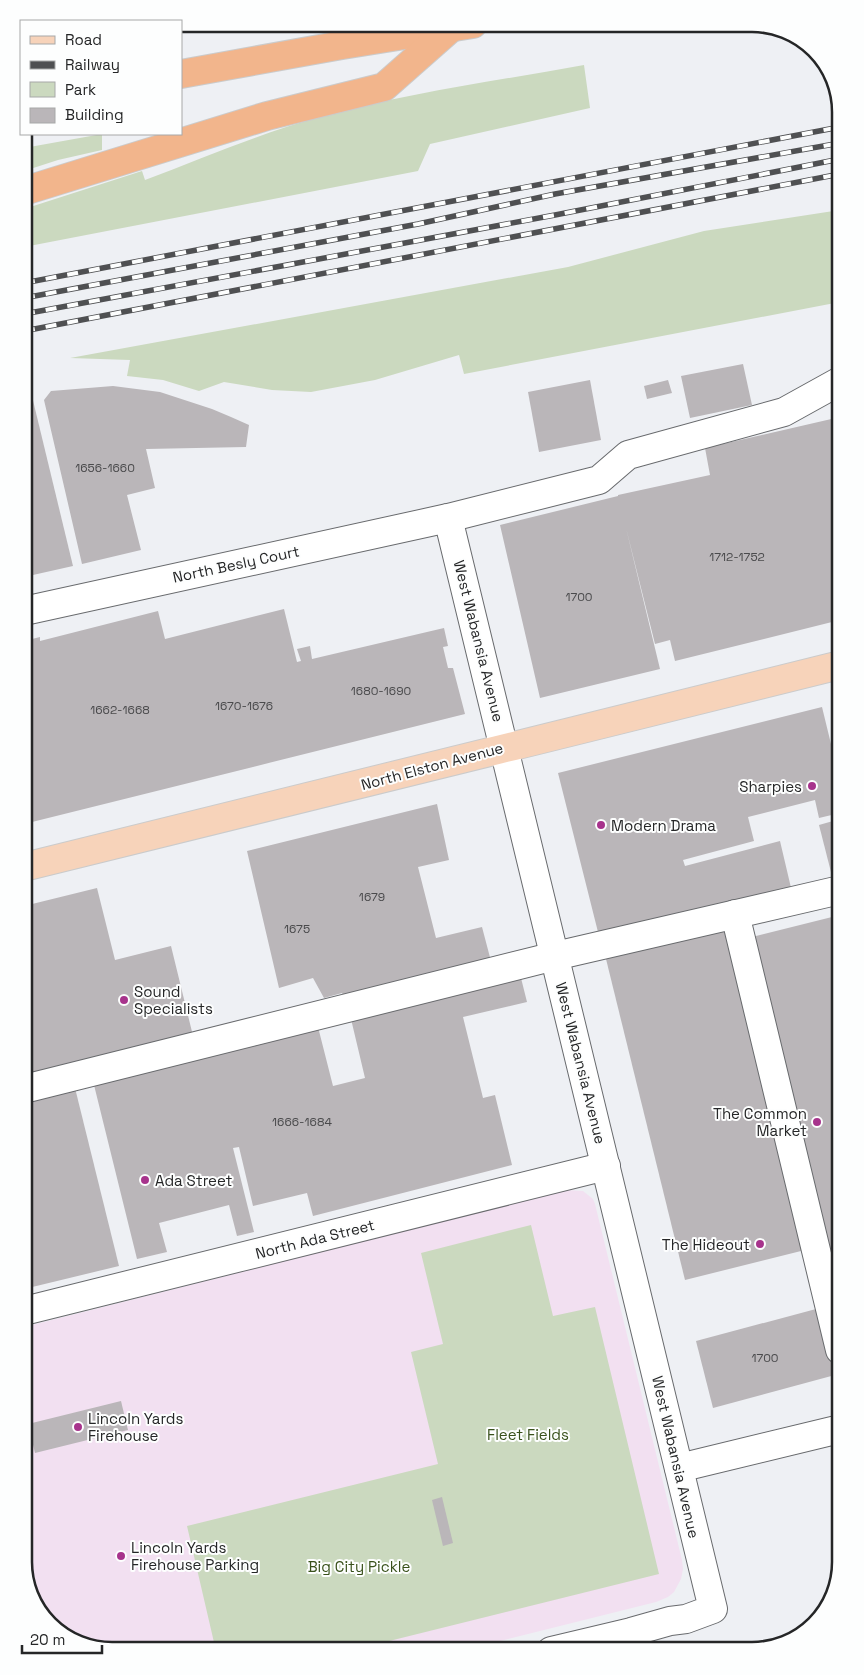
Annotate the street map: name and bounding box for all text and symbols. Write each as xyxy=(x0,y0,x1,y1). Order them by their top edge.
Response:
legend xyxy=(20,20,182,135)
text: Road xyxy=(65,30,102,49)
text: Railway xyxy=(65,55,120,74)
text: Park xyxy=(65,80,96,99)
text: Building xyxy=(65,105,124,124)
house number: 1656-1660 xyxy=(75,460,135,476)
street label: North Besly Court xyxy=(171,541,301,587)
house number: 1712-1752 xyxy=(709,549,765,565)
street label: West Wabansia Avenue xyxy=(450,558,508,724)
house number: 1700 xyxy=(565,589,593,605)
house number: 1680-1690 xyxy=(351,683,411,699)
house number: 1670-1676 xyxy=(215,698,273,714)
house number: 1662-1668 xyxy=(90,702,150,718)
street label: North Elston Avenue xyxy=(359,738,505,794)
place label: Sharpies xyxy=(739,777,802,796)
marker: Sharpies xyxy=(806,780,818,792)
place label: Modern Drama xyxy=(611,816,716,835)
marker: Modern Drama xyxy=(595,819,607,831)
house number: 1679 xyxy=(359,889,385,905)
house number: 1675 xyxy=(284,921,310,937)
street label: West Wabansia Avenue xyxy=(552,980,610,1146)
place label: Sound Specialists xyxy=(134,982,213,1018)
marker: Sound Specialists xyxy=(118,994,130,1006)
place label: The Common Market xyxy=(713,1104,807,1140)
house number: 1666-1684 xyxy=(272,1114,332,1130)
marker: The Common Market xyxy=(811,1116,823,1128)
place label: Ada Street xyxy=(155,1171,233,1190)
marker: Ada Street xyxy=(139,1174,151,1186)
street label: North Ada Street xyxy=(253,1215,377,1263)
place label: The Hideout xyxy=(662,1235,750,1254)
marker: The Hideout xyxy=(754,1238,766,1250)
house number: 1700 xyxy=(751,1350,779,1366)
street label: West Wabansia Avenue xyxy=(648,1374,704,1540)
place label: Lincoln Yards Firehouse xyxy=(88,1409,183,1445)
marker: Lincoln Yards Firehouse xyxy=(72,1421,84,1433)
park label: Fleet Fields xyxy=(487,1425,569,1444)
place label: Lincoln Yards Firehouse Parking xyxy=(131,1538,259,1574)
marker: Lincoln Yards Firehouse Parking xyxy=(115,1550,127,1562)
park label: Big City Pickle xyxy=(308,1557,410,1576)
scale bar xyxy=(22,1622,102,1654)
text: 20 m xyxy=(30,1630,65,1649)

